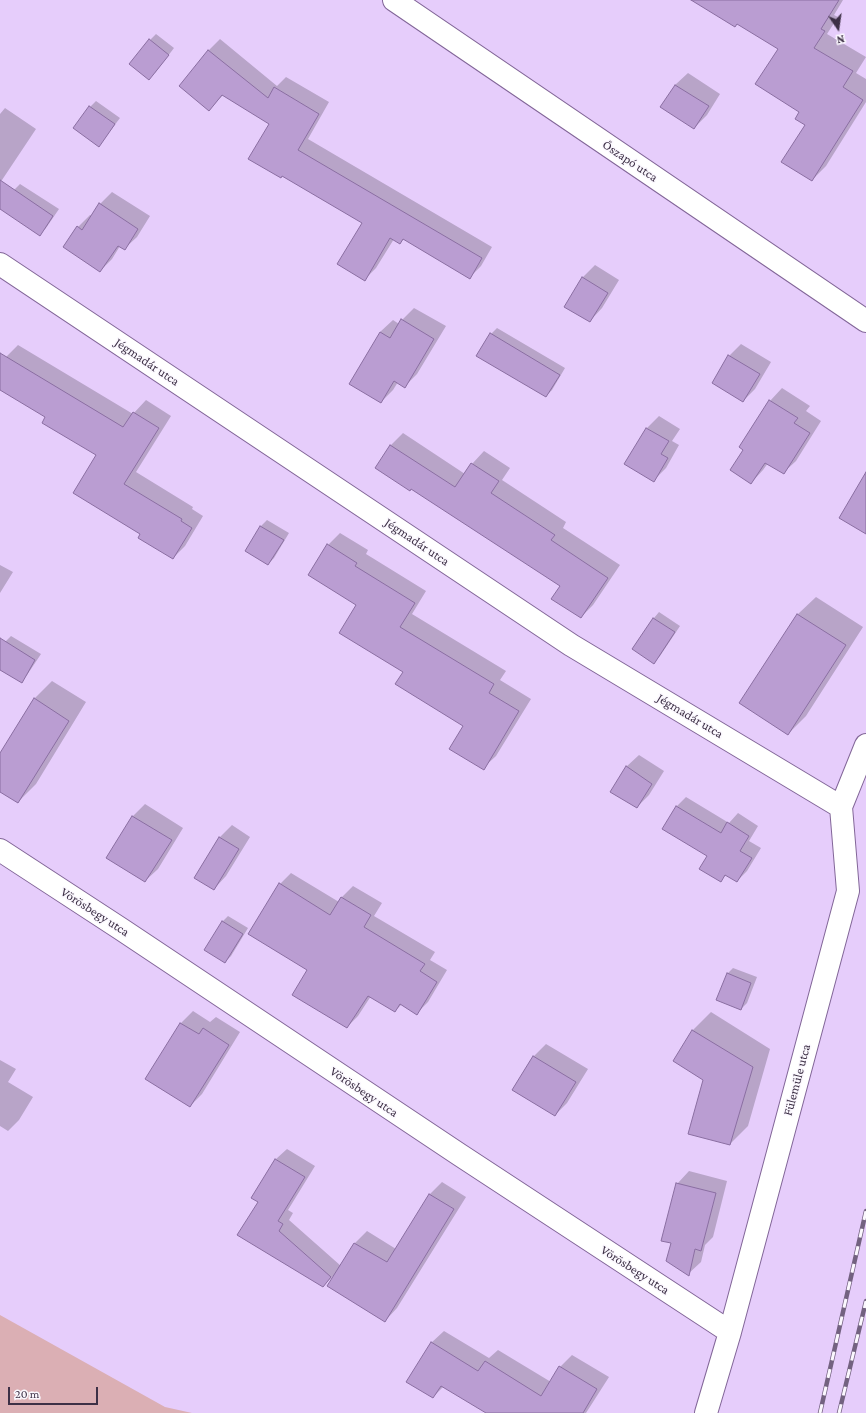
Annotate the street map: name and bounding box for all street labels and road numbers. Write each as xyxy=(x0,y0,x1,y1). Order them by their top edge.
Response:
street label: Őszapó utca xyxy=(599,137,661,185)
street label: Jégmadár utca xyxy=(112,335,182,389)
street label: Jégmadár utca xyxy=(382,515,452,569)
street label: Jégmadár utca xyxy=(654,690,726,742)
street label: Vörösbegy utca xyxy=(58,884,132,940)
street label: Fülemüle utca xyxy=(780,1042,814,1118)
street label: Vörösbegy utca xyxy=(327,1064,401,1120)
street label: Vörösbegy utca xyxy=(598,1242,672,1298)

